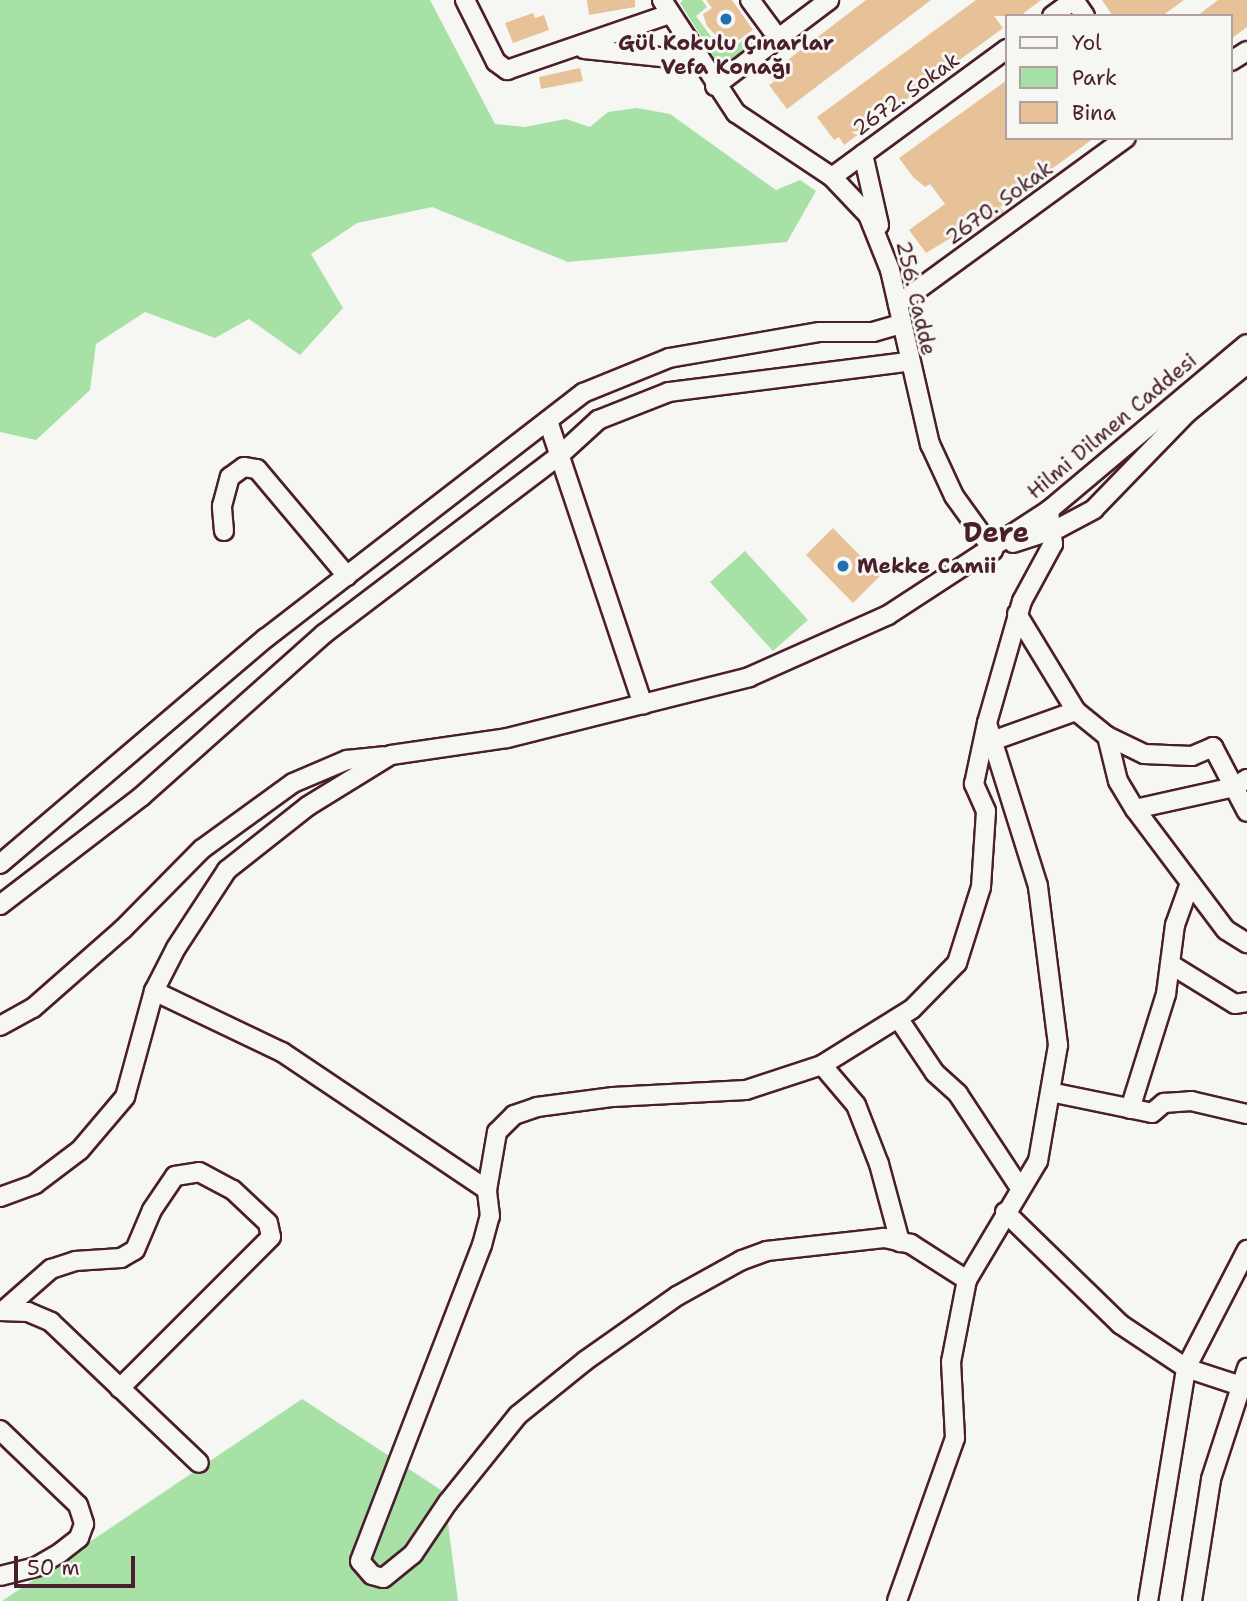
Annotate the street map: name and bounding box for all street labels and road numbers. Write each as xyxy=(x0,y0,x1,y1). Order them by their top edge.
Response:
street label: 2672. Sokak xyxy=(848,47,964,141)
street label: 2670. Sokak xyxy=(940,156,1058,250)
street label: 256. Cadde xyxy=(891,238,941,358)
street label: Hilmi Dilmen Caddesi xyxy=(1022,348,1202,504)

